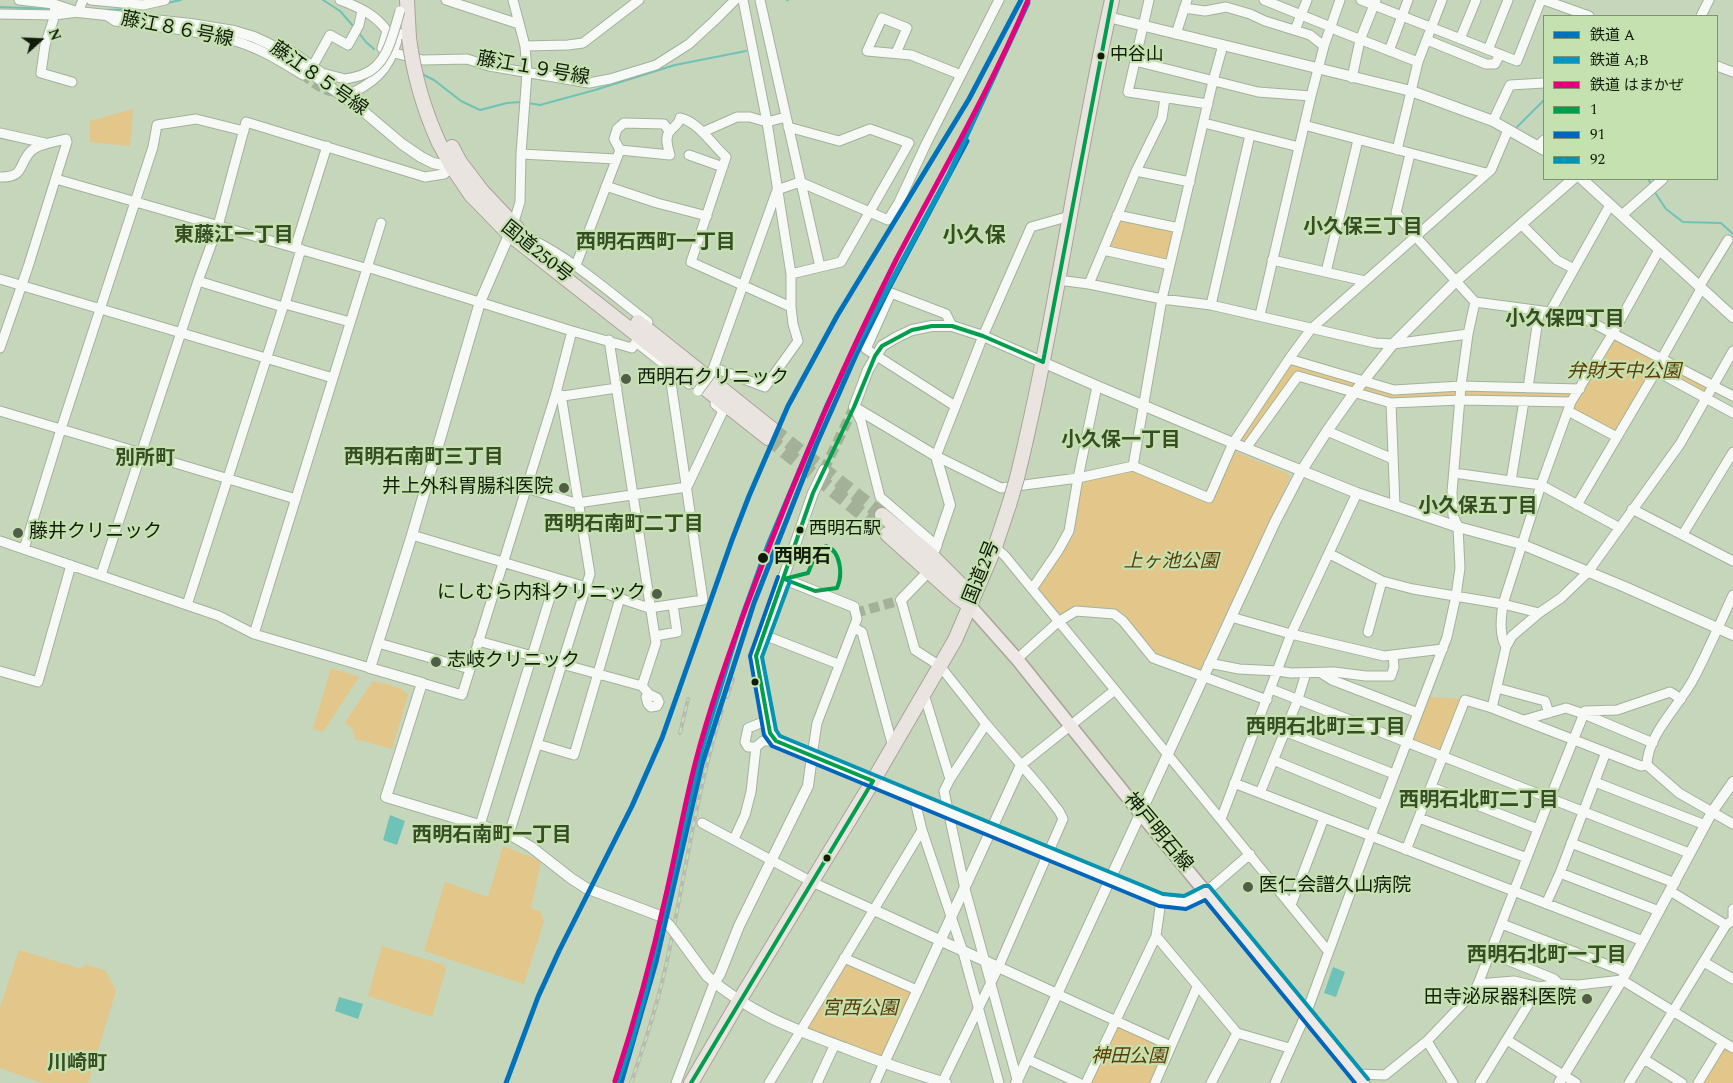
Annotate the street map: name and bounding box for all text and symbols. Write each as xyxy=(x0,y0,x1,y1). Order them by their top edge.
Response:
street label: 藤江８６号線 xyxy=(119,9,235,53)
north arrow xyxy=(15,15,65,65)
legend xyxy=(1543,15,1718,180)
text: 鉄道 A xyxy=(1590,24,1635,47)
text: N xyxy=(43,26,66,44)
street label: 藤江８５号線 xyxy=(265,38,371,122)
place label: 中谷山 xyxy=(1110,45,1164,67)
street label: 藤江１９号線 xyxy=(475,49,591,91)
text: 鉄道 A;B xyxy=(1590,49,1649,72)
marker: 中谷山 xyxy=(1096,51,1106,61)
text: 鉄道 はまかぜ xyxy=(1590,74,1684,97)
text: 1 xyxy=(1590,98,1598,121)
text: 91 xyxy=(1590,123,1605,146)
text: 92 xyxy=(1590,148,1605,171)
street label: 国道250号 xyxy=(496,217,576,289)
district label: 小久保三丁目 xyxy=(1303,217,1423,241)
district label: 東藤江一丁目 xyxy=(174,225,294,249)
district label: 小久保 xyxy=(943,225,1005,251)
district label: 西明石西町一丁目 xyxy=(576,232,736,256)
district label: 小久保四丁目 xyxy=(1505,309,1625,333)
park label: 弁財天中公園 xyxy=(1567,362,1681,384)
place label: 西明石クリニック xyxy=(637,368,789,390)
marker: 西明石クリニック xyxy=(619,372,633,386)
district label: 小久保一丁目 xyxy=(1061,430,1181,454)
district label: 西明石南町三丁目 xyxy=(344,447,504,471)
district label: 別所町 xyxy=(115,448,175,472)
place label: 井上外科胃腸科医院 xyxy=(382,477,553,499)
marker: 井上外科胃腸科医院 xyxy=(557,481,571,495)
district label: 小久保五丁目 xyxy=(1418,496,1538,520)
district label: 西明石南町二丁目 xyxy=(544,514,704,538)
place label: 西明石駅 xyxy=(809,519,881,541)
place label: 藤井クリニック xyxy=(29,522,162,544)
marker: 西明石駅 xyxy=(795,525,805,535)
marker: 藤井クリニック xyxy=(11,526,25,540)
street label: 国道2号 xyxy=(960,538,1006,608)
place label: 西明石 xyxy=(774,547,831,569)
marker: 西明石 xyxy=(756,551,770,565)
park label: 上ヶ池公園 xyxy=(1124,552,1218,574)
place label: にしむら内科クリニック xyxy=(437,583,646,605)
marker: にしむら内科クリニック xyxy=(650,587,664,601)
place label: 志岐クリニック xyxy=(447,651,580,673)
marker: 志岐クリニック xyxy=(429,655,443,669)
unlabelled marker xyxy=(750,677,760,687)
district label: 西明石北町三丁目 xyxy=(1246,717,1406,741)
street label: 神戸明石線 xyxy=(1118,789,1196,877)
district label: 西明石北町二丁目 xyxy=(1399,790,1559,814)
district label: 西明石南町一丁目 xyxy=(412,825,572,849)
unlabelled marker xyxy=(822,853,832,863)
place label: 医仁会譜久山病院 xyxy=(1259,876,1411,898)
marker: 医仁会譜久山病院 xyxy=(1241,880,1255,894)
district label: 西明石北町一丁目 xyxy=(1467,945,1627,969)
place label: 田寺泌尿器科医院 xyxy=(1424,988,1576,1010)
marker: 田寺泌尿器科医院 xyxy=(1580,992,1594,1006)
park label: 宮西公園 xyxy=(822,999,898,1021)
park label: 神田公園 xyxy=(1091,1047,1167,1069)
district label: 川崎町 xyxy=(47,1053,107,1077)

